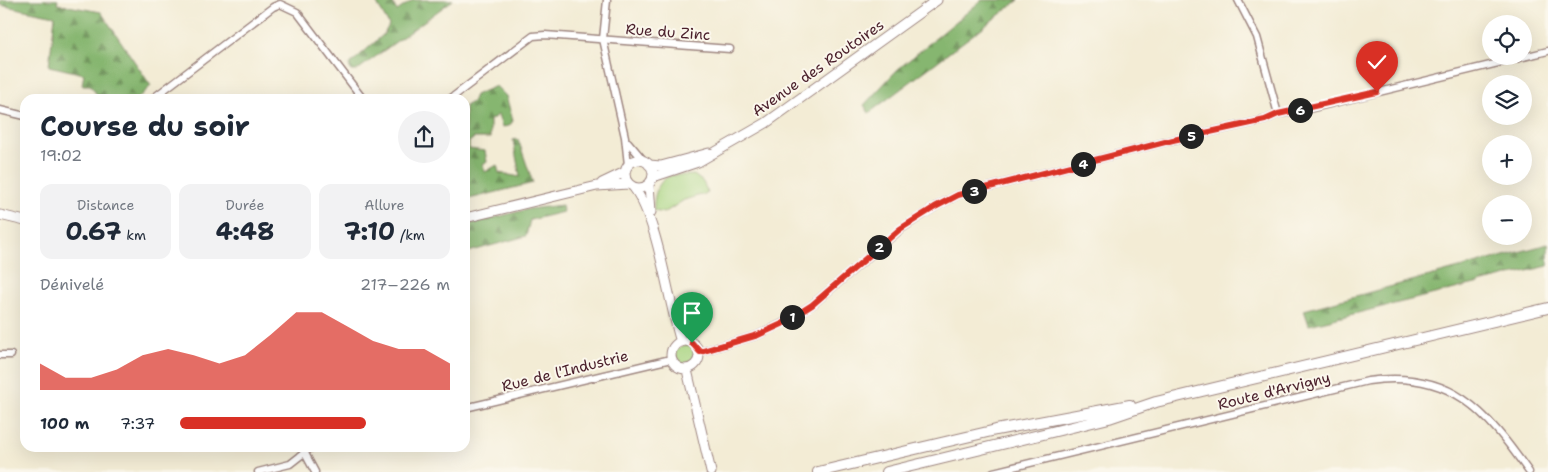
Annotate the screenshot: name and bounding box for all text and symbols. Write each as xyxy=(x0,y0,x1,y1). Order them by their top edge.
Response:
street label: Avenue des Routoires xyxy=(748,15,888,121)
map controls xyxy=(1482,15,1532,245)
button: locate xyxy=(1482,15,1532,65)
street label: Rue du Zinc xyxy=(625,19,711,45)
pin xyxy=(1356,41,1398,92)
icon: check xyxy=(1363,48,1391,76)
button: layers xyxy=(1482,75,1532,125)
pin: 6 xyxy=(1288,98,1312,122)
text: 6 xyxy=(1296,101,1305,119)
text: Course du soir xyxy=(40,107,250,145)
button: share xyxy=(398,111,450,163)
pin: 5 xyxy=(1178,124,1204,148)
text: 5 xyxy=(1187,127,1196,145)
button: + xyxy=(1482,135,1532,185)
text: 19:02 xyxy=(40,145,82,166)
pin: 4 xyxy=(1070,152,1096,176)
text: 4 xyxy=(1079,155,1088,173)
pin: 3 xyxy=(962,178,986,204)
text: 3 xyxy=(970,182,979,200)
button: − xyxy=(1482,195,1532,245)
text: Distance xyxy=(77,196,134,214)
text: Durée xyxy=(226,196,264,214)
text: Allure xyxy=(364,196,404,214)
text: 0.67 xyxy=(65,214,121,248)
text: 4:48 xyxy=(215,214,274,248)
text: 7:10 xyxy=(344,214,395,248)
text: km xyxy=(121,226,146,244)
text: /km xyxy=(395,226,425,244)
pin: 2 xyxy=(866,234,892,260)
text: 2 xyxy=(875,238,884,256)
text: Dénivelé xyxy=(40,274,104,295)
text: 217–226 m xyxy=(360,274,450,295)
pin xyxy=(671,292,713,343)
icon: arrive xyxy=(678,299,706,327)
pin: 1 xyxy=(780,304,804,330)
text: 1 xyxy=(789,308,796,326)
street label: Rue de l'Industrie xyxy=(500,346,630,396)
street label: Route d'Arvigny xyxy=(1216,367,1332,415)
text: 100 m xyxy=(40,413,89,434)
text: 7:37 xyxy=(120,413,155,434)

